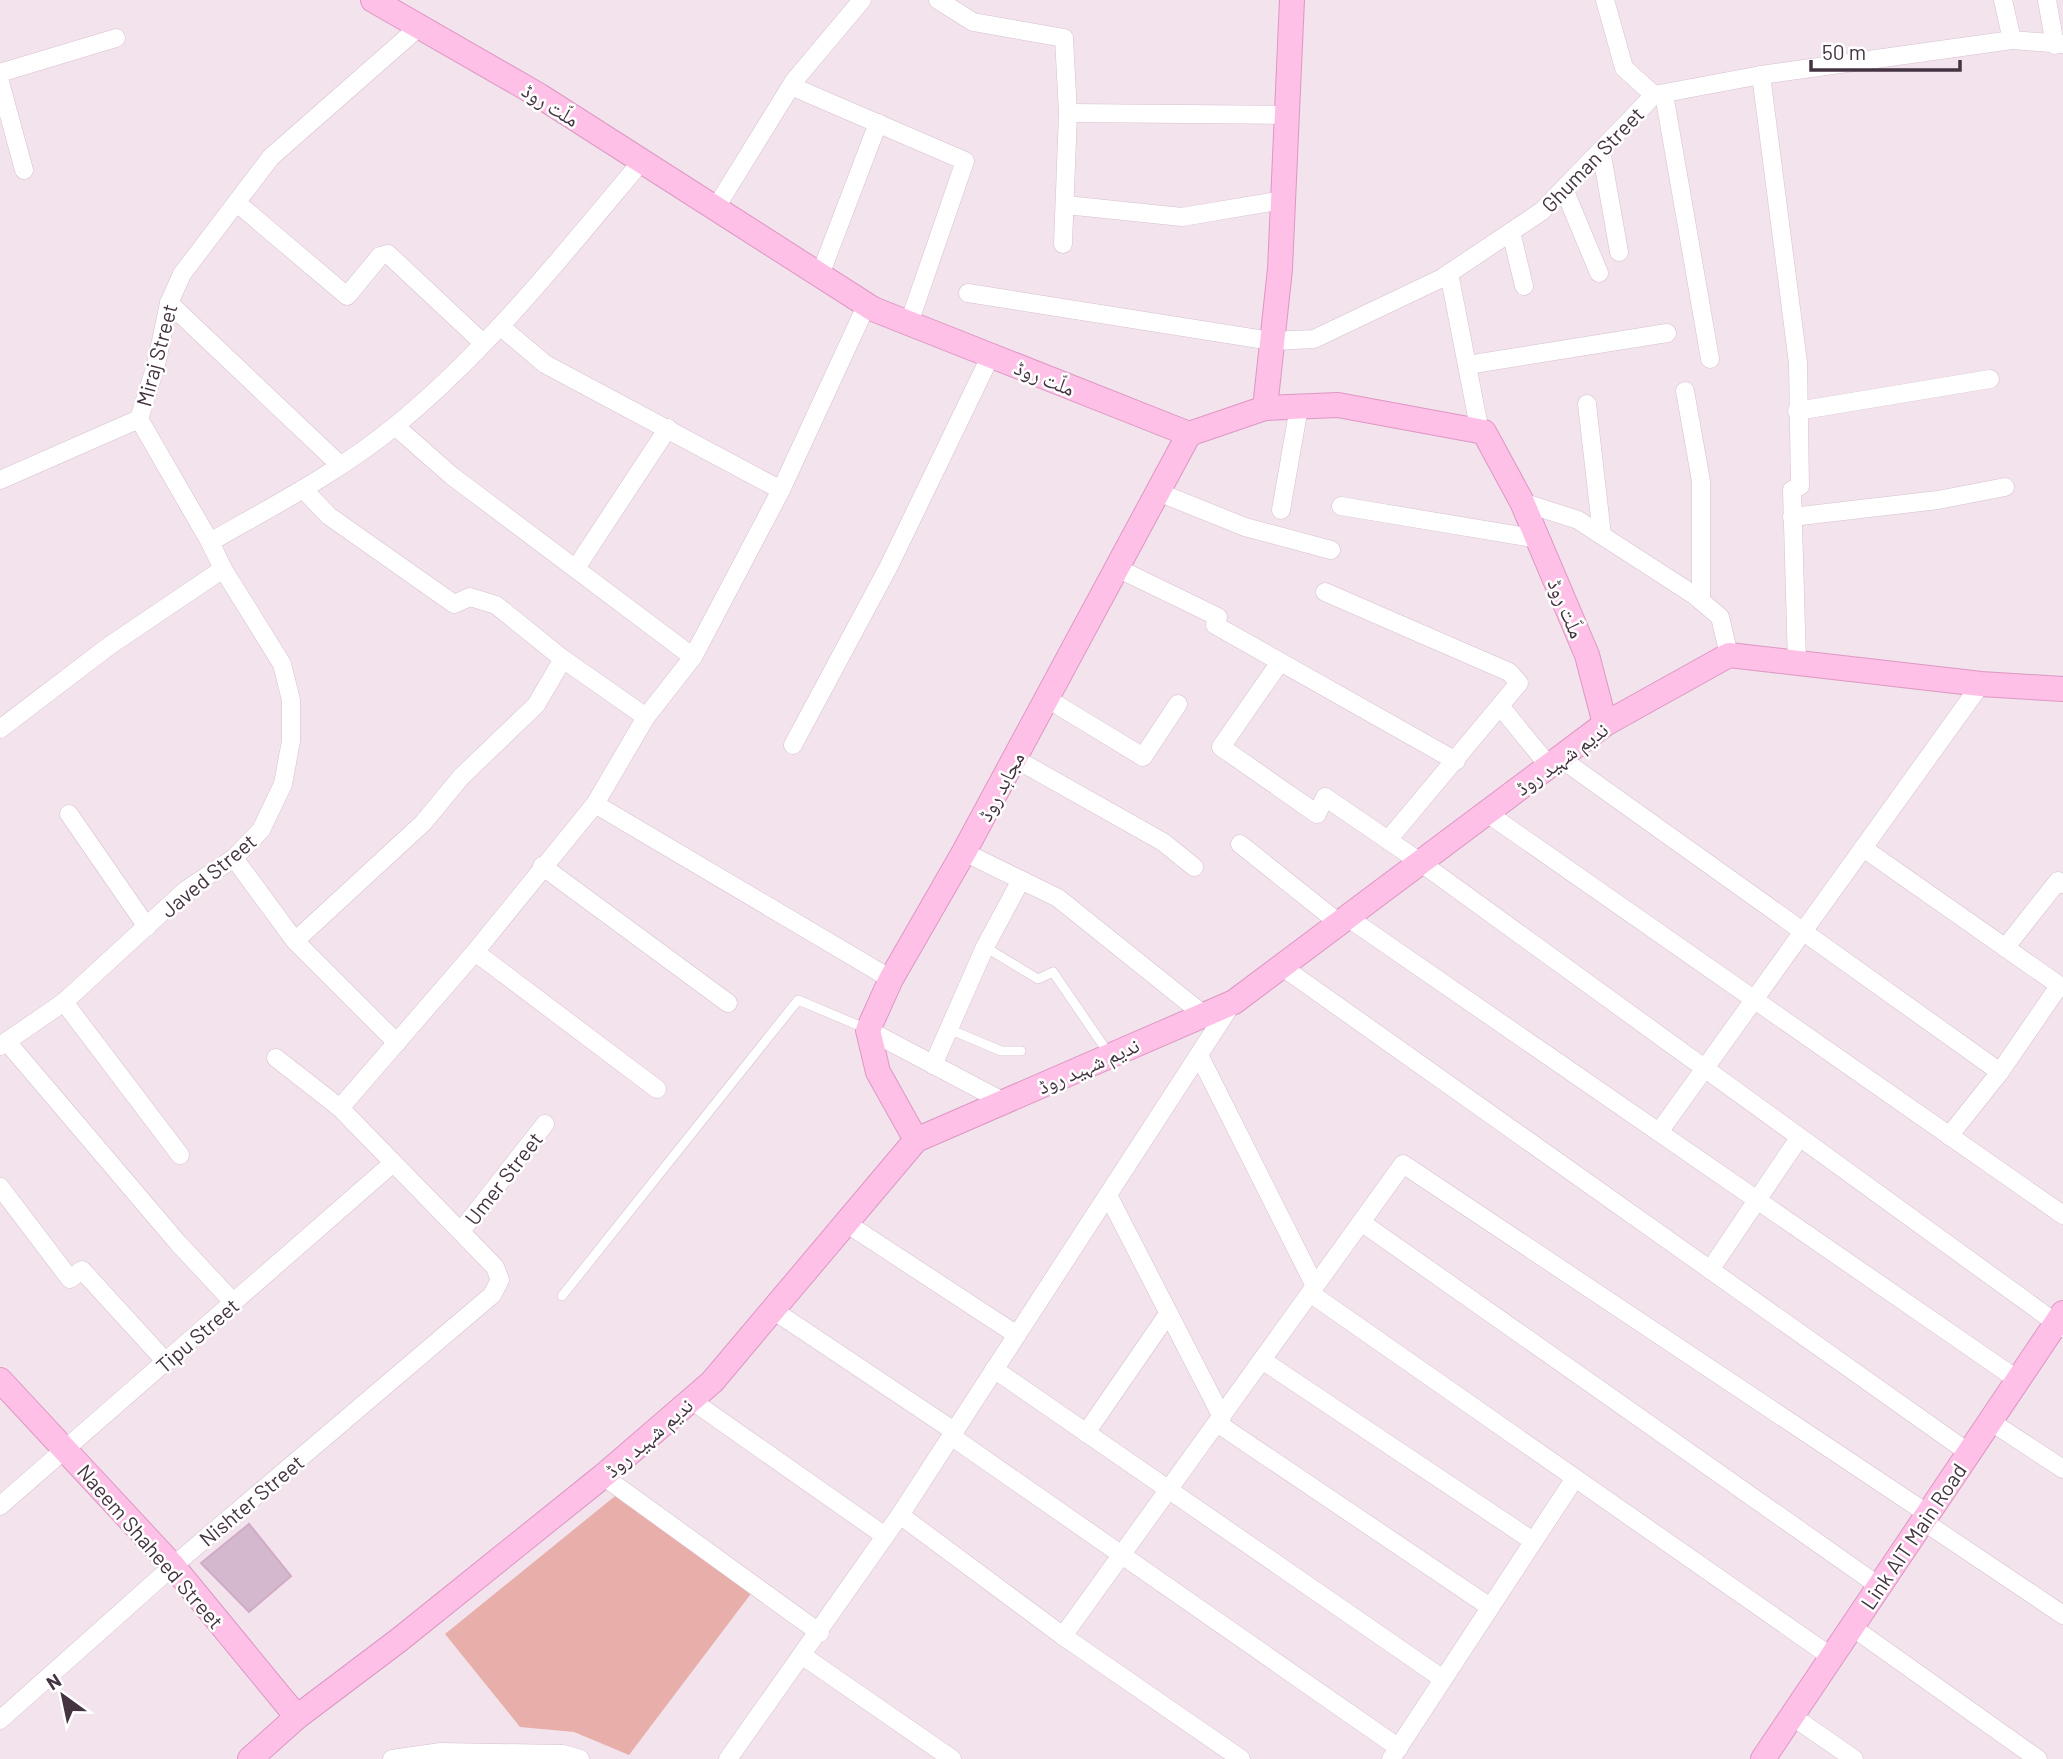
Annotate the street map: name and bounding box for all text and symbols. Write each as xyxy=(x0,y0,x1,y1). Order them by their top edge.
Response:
scale bar xyxy=(1811,28,1960,72)
text: 50 m xyxy=(1822,39,1866,64)
street label: ملّت روڈ xyxy=(518,77,584,131)
street label: Ghuman Street xyxy=(1536,101,1648,217)
street label: Miraj Street xyxy=(130,301,182,409)
street label: ملّت روڈ xyxy=(1011,354,1079,400)
street label: ملّت روڈ xyxy=(1543,574,1591,642)
street label: ندیم شہید روڈ xyxy=(1510,716,1614,802)
street label: مجاہد روڈ xyxy=(971,747,1030,826)
street label: Javed Street xyxy=(155,828,261,922)
street label: ندیم شہید روڈ xyxy=(1033,1031,1144,1101)
street label: Umer Street xyxy=(459,1126,547,1230)
street label: Tipu Street xyxy=(151,1292,243,1378)
street label: ندیم شہید روڈ xyxy=(599,1392,699,1484)
street label: Nishter Street xyxy=(194,1449,308,1551)
street label: Link AIT Main Road xyxy=(1855,1458,1971,1614)
street label: Naeem Shaheed Street xyxy=(73,1459,229,1633)
north arrow xyxy=(28,1661,98,1731)
text: N xyxy=(42,1668,65,1694)

